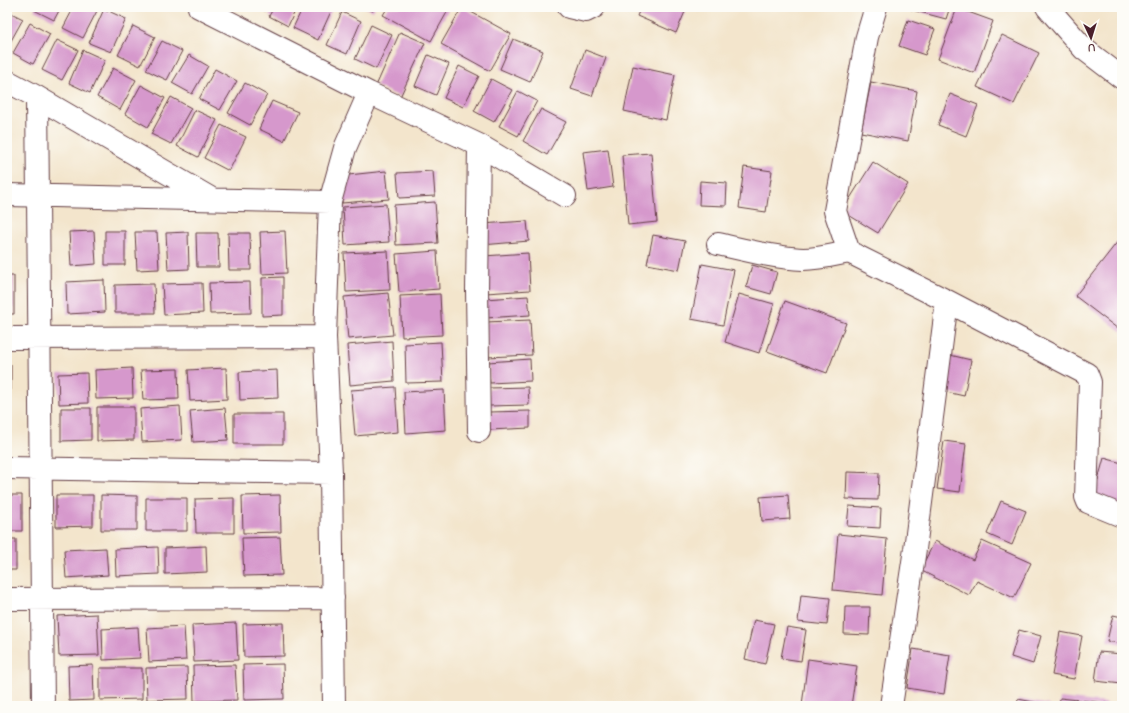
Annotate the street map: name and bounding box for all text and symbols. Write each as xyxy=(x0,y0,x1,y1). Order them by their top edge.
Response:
north arrow xyxy=(1071,18,1111,58)
text: U xyxy=(1088,41,1096,54)

